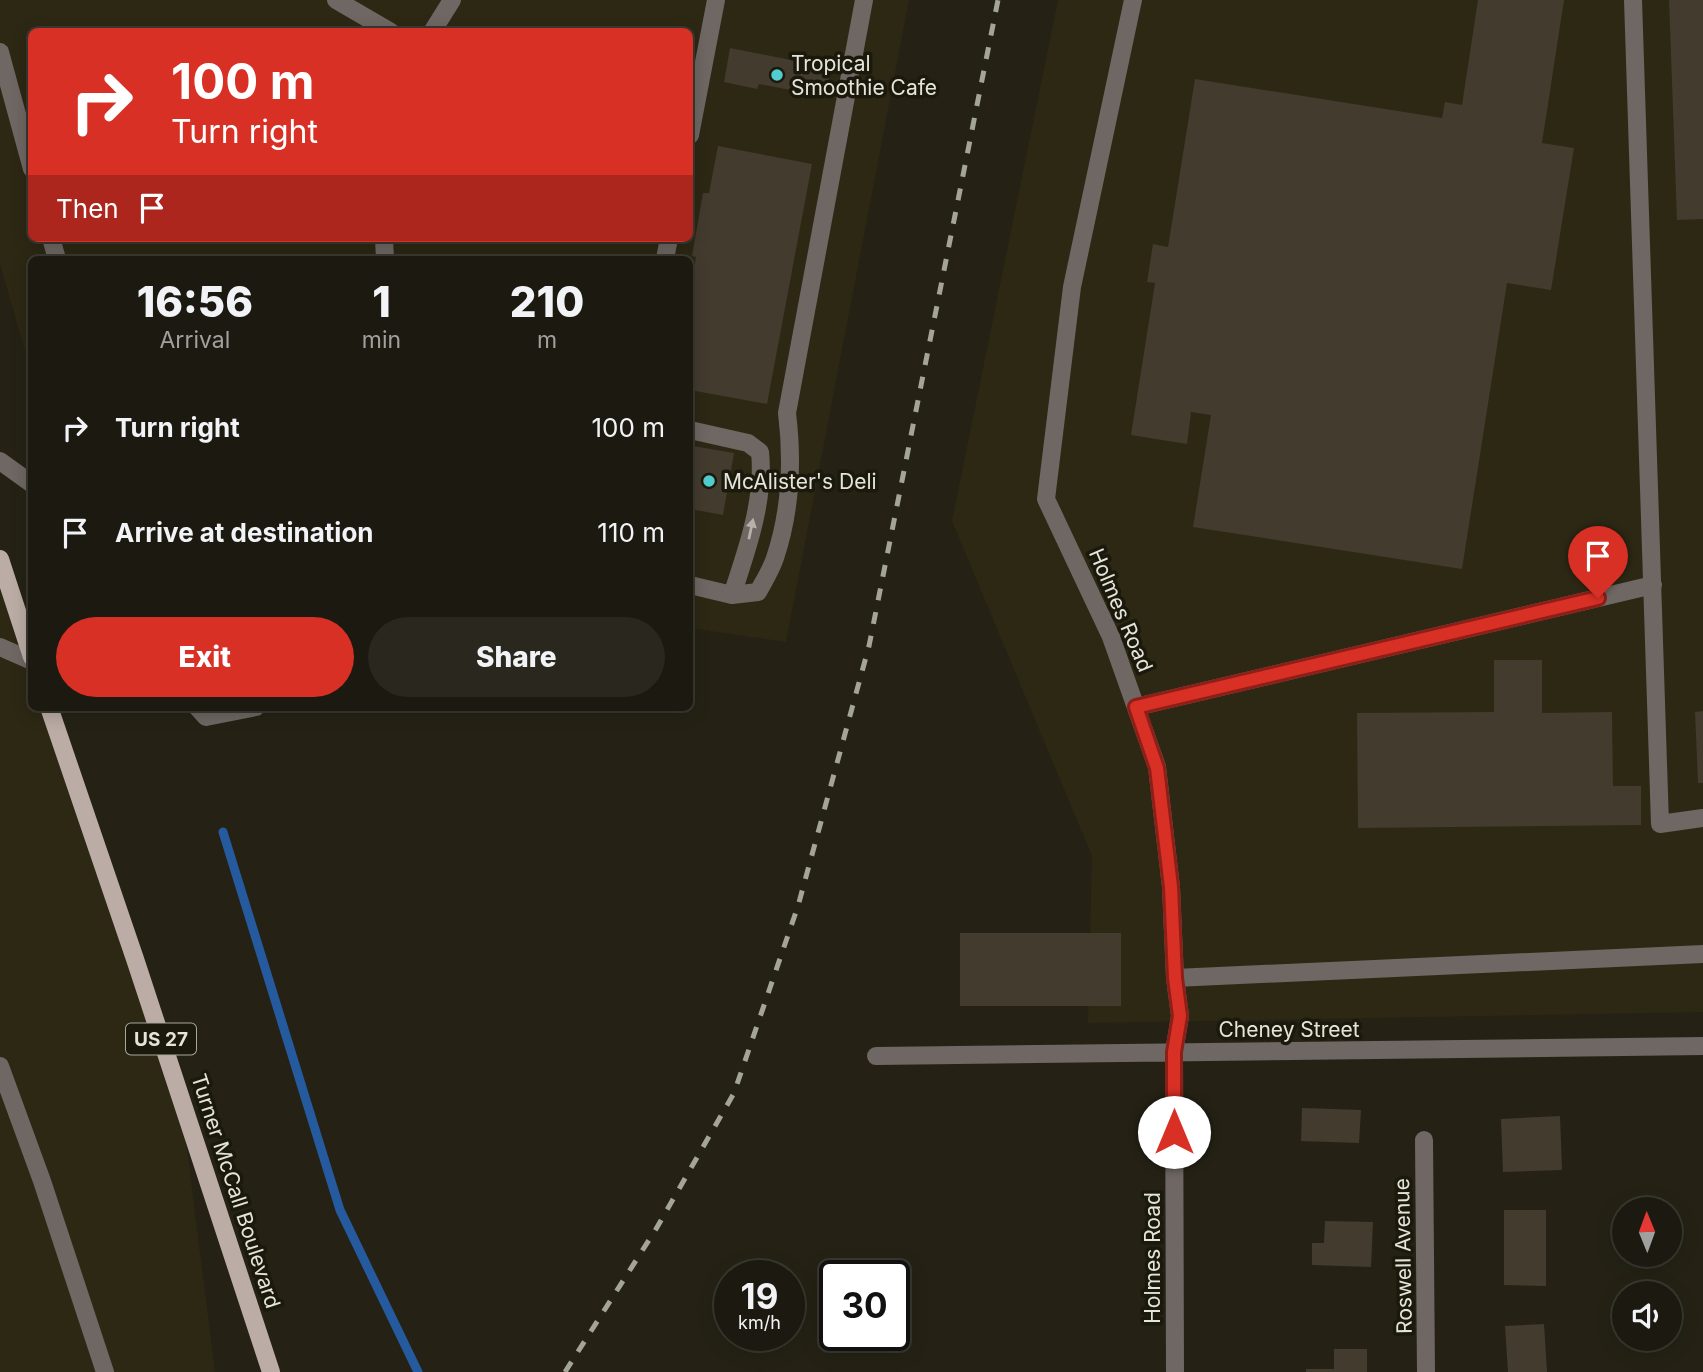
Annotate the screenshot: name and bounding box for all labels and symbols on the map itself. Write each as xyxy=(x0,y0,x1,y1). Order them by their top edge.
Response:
place label: Tropical Smoothie Cafe xyxy=(791,51,937,100)
marker: Tropical Smoothie Cafe xyxy=(769,67,785,83)
place label: McAlister's Deli xyxy=(723,469,877,494)
marker: McAlister's Deli xyxy=(701,473,717,489)
one-way arrow xyxy=(745,518,756,540)
pin xyxy=(1568,526,1628,598)
street label: Holmes Road xyxy=(1084,545,1158,675)
street label: Cheney Street xyxy=(1218,1017,1360,1042)
road number: US 27 xyxy=(126,1023,196,1054)
street label: Turner McCall Boulevard xyxy=(186,1071,286,1311)
position arrow xyxy=(1137,1095,1211,1169)
street label: Roswell Avenue xyxy=(1389,1178,1417,1334)
street label: Holmes Road xyxy=(1140,1192,1165,1324)
north arrow xyxy=(1612,1197,1682,1267)
speed limit sign: 30 xyxy=(819,1260,910,1351)

